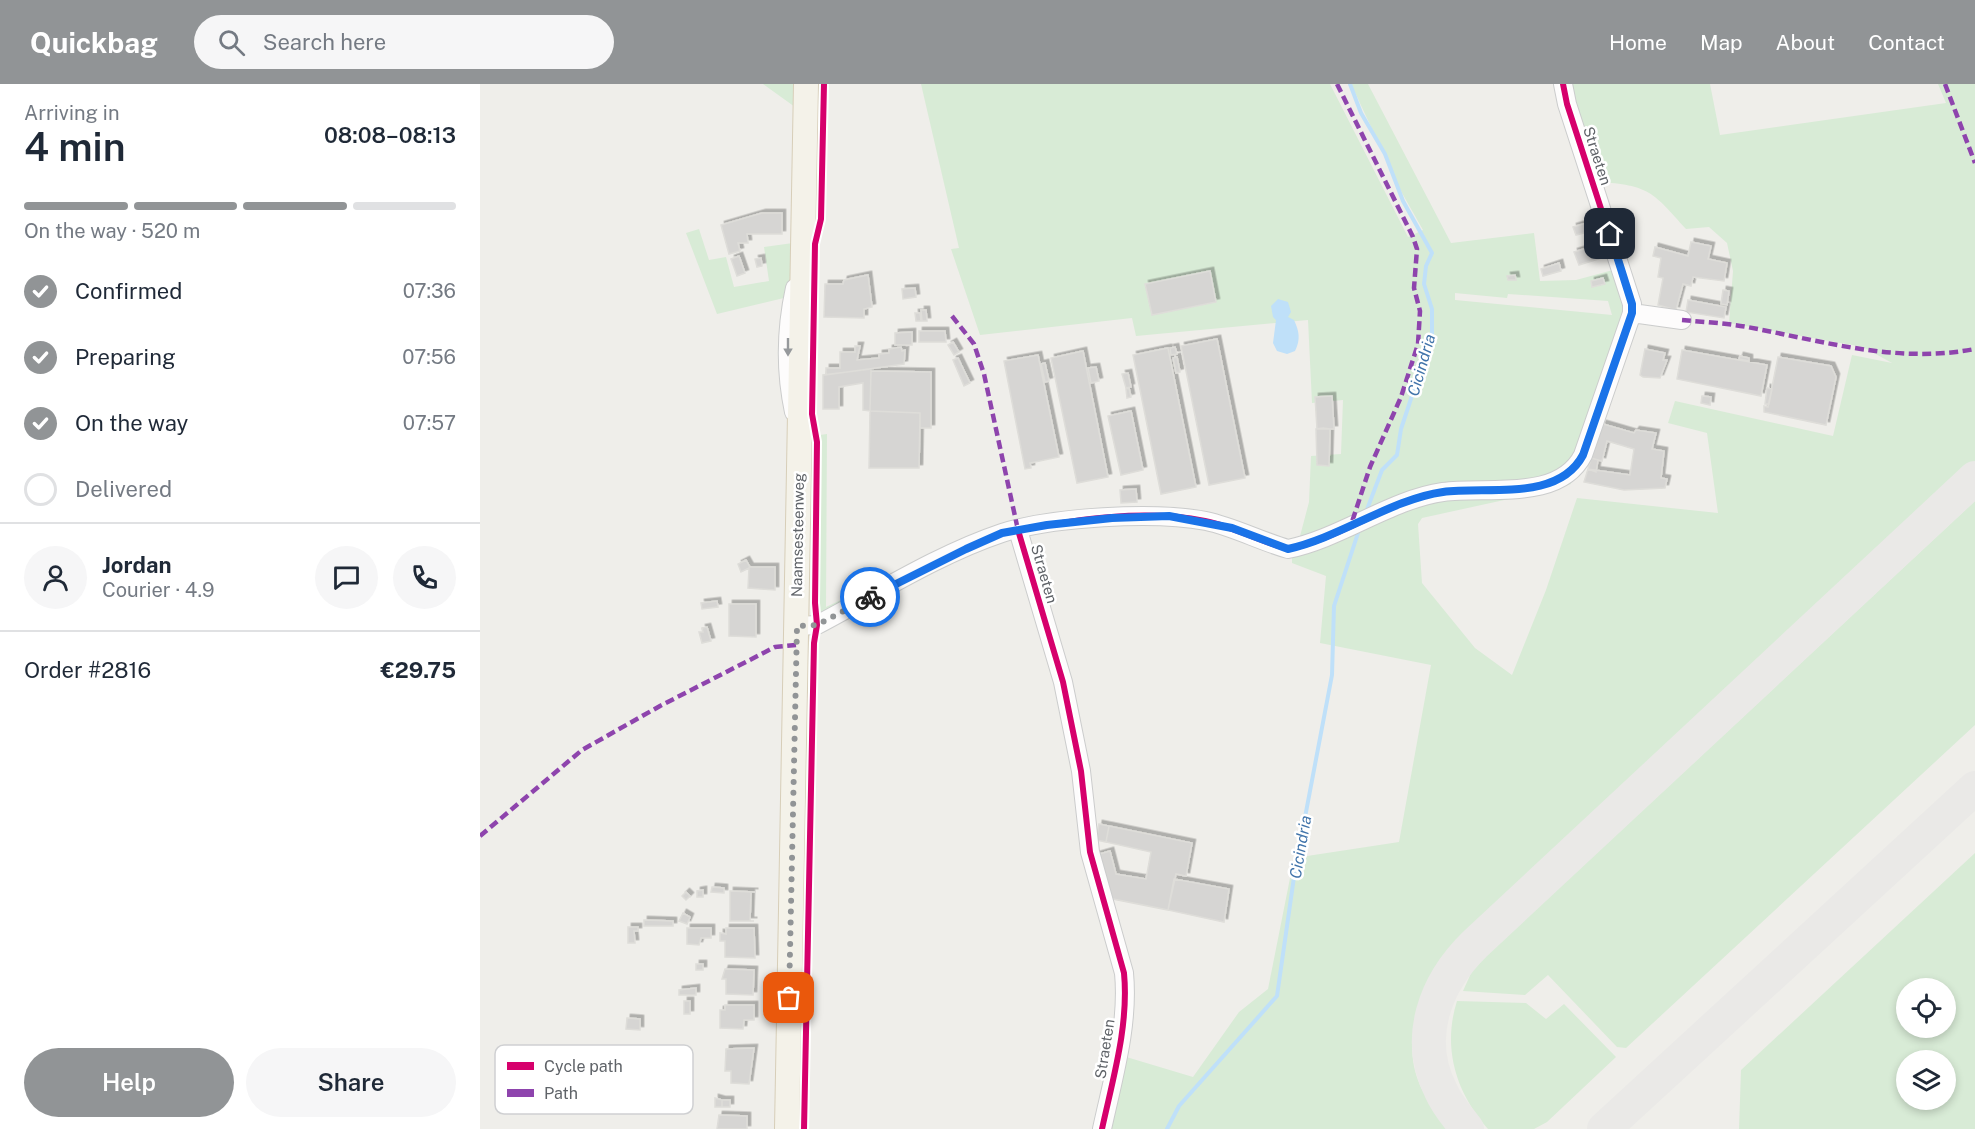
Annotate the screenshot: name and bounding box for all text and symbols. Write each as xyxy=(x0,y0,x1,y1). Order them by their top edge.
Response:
search box xyxy=(194,15,614,69)
text: Quickbag xyxy=(30,26,158,59)
icon: search xyxy=(215,26,248,59)
text: Search here xyxy=(263,29,386,55)
text: Home xyxy=(1609,30,1667,55)
text: Map xyxy=(1700,30,1743,55)
text: About xyxy=(1776,30,1835,55)
text: Contact xyxy=(1868,30,1945,55)
text: Arriving in xyxy=(24,101,119,125)
text: 08:08–08:13 xyxy=(324,122,456,148)
text: 4 min xyxy=(24,124,126,170)
street label: Straeten xyxy=(1580,124,1615,187)
pin xyxy=(1584,208,1635,259)
icon: home xyxy=(1593,217,1626,250)
text: On the way · 520 m xyxy=(24,219,200,243)
icon: check xyxy=(24,275,57,308)
text: Confirmed xyxy=(75,278,182,304)
text: 07:36 xyxy=(403,279,456,303)
water label: Cicindria xyxy=(1404,332,1439,398)
one-way arrow xyxy=(783,337,793,356)
icon: check xyxy=(24,341,57,374)
text: Preparing xyxy=(75,344,176,370)
text: 07:56 xyxy=(402,345,456,369)
icon: check xyxy=(24,407,57,440)
text: On the way xyxy=(75,410,188,436)
text: 07:57 xyxy=(403,411,456,435)
street label: Naamsesteenweg xyxy=(788,473,807,597)
text: Delivered xyxy=(75,476,172,502)
street label: Straeten xyxy=(1028,542,1061,605)
button: person xyxy=(24,546,87,609)
button: chat xyxy=(315,546,378,609)
button: phone xyxy=(393,546,456,609)
text: Jordan xyxy=(102,552,171,578)
courier xyxy=(840,567,900,627)
text: Courier · 4.9 xyxy=(102,578,214,602)
icon: bike xyxy=(854,581,887,614)
text: Order #2816 xyxy=(24,657,151,683)
text: €29.75 xyxy=(380,657,456,683)
water label: Cicindria xyxy=(1286,814,1315,880)
pin xyxy=(763,972,814,1023)
map controls xyxy=(1896,978,1956,1110)
button: locate xyxy=(1896,978,1956,1038)
icon: bag xyxy=(772,981,805,1014)
street label: Straeten xyxy=(1091,1018,1118,1080)
legend xyxy=(495,1045,693,1114)
button: Help xyxy=(24,1048,234,1117)
button: Share xyxy=(246,1048,456,1117)
button: layers xyxy=(1896,1050,1956,1110)
text: Cycle path xyxy=(544,1057,623,1076)
text: Path xyxy=(544,1084,578,1103)

